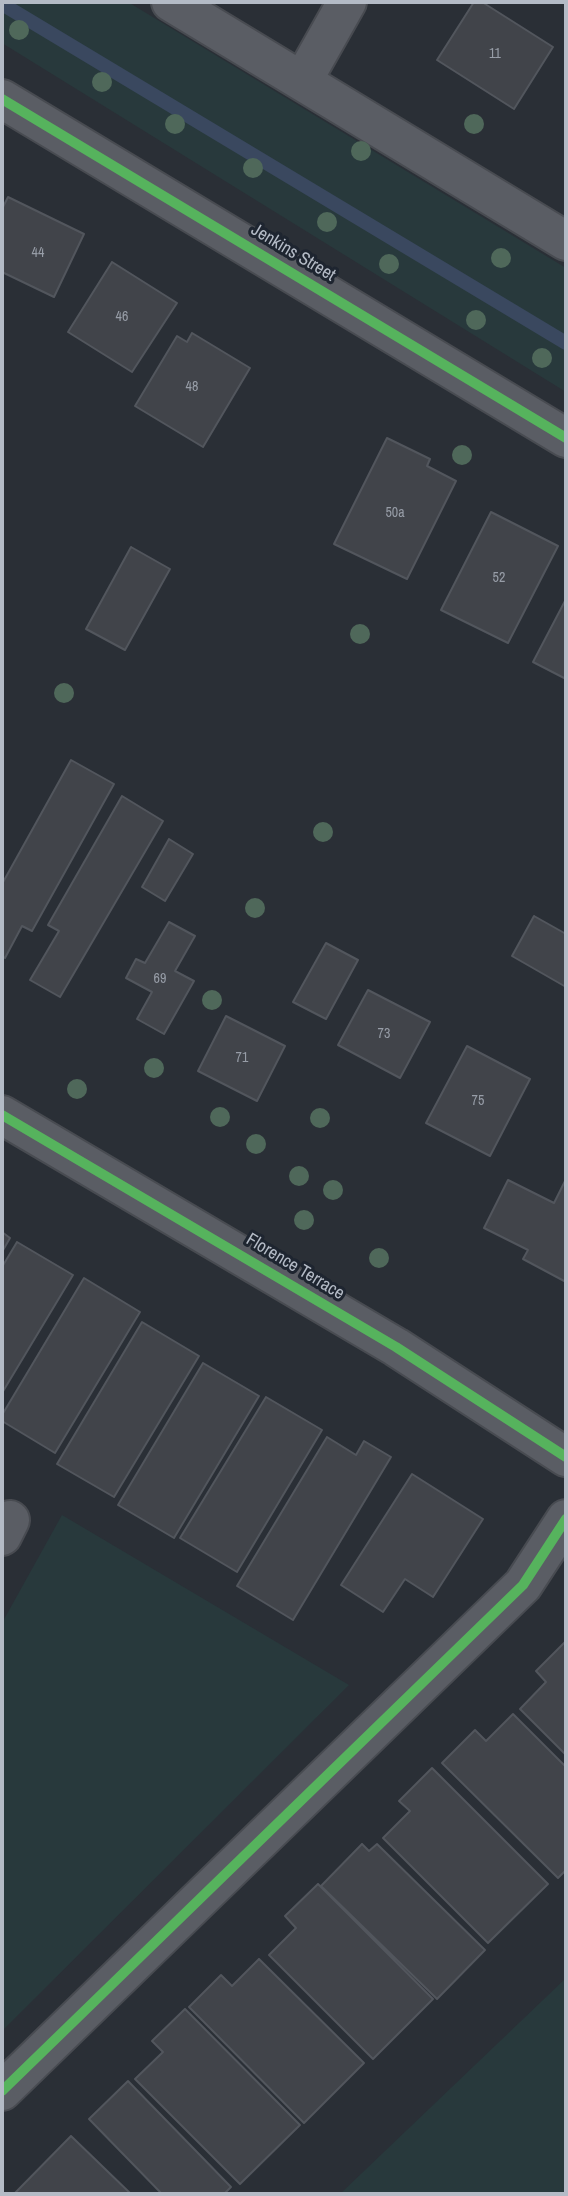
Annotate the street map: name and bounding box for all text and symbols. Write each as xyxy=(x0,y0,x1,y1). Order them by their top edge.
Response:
house number: 11 xyxy=(489,46,501,62)
street label: Jenkins Street xyxy=(247,219,339,287)
house number: 44 xyxy=(32,245,44,261)
house number: 46 xyxy=(116,309,128,325)
house number: 48 xyxy=(186,379,198,395)
house number: 50a xyxy=(385,505,405,521)
house number: 52 xyxy=(493,570,505,586)
house number: 69 xyxy=(154,971,166,987)
house number: 73 xyxy=(378,1026,390,1042)
house number: 71 xyxy=(236,1050,248,1066)
house number: 75 xyxy=(472,1093,484,1109)
street label: Florence Terrace xyxy=(242,1229,348,1305)

